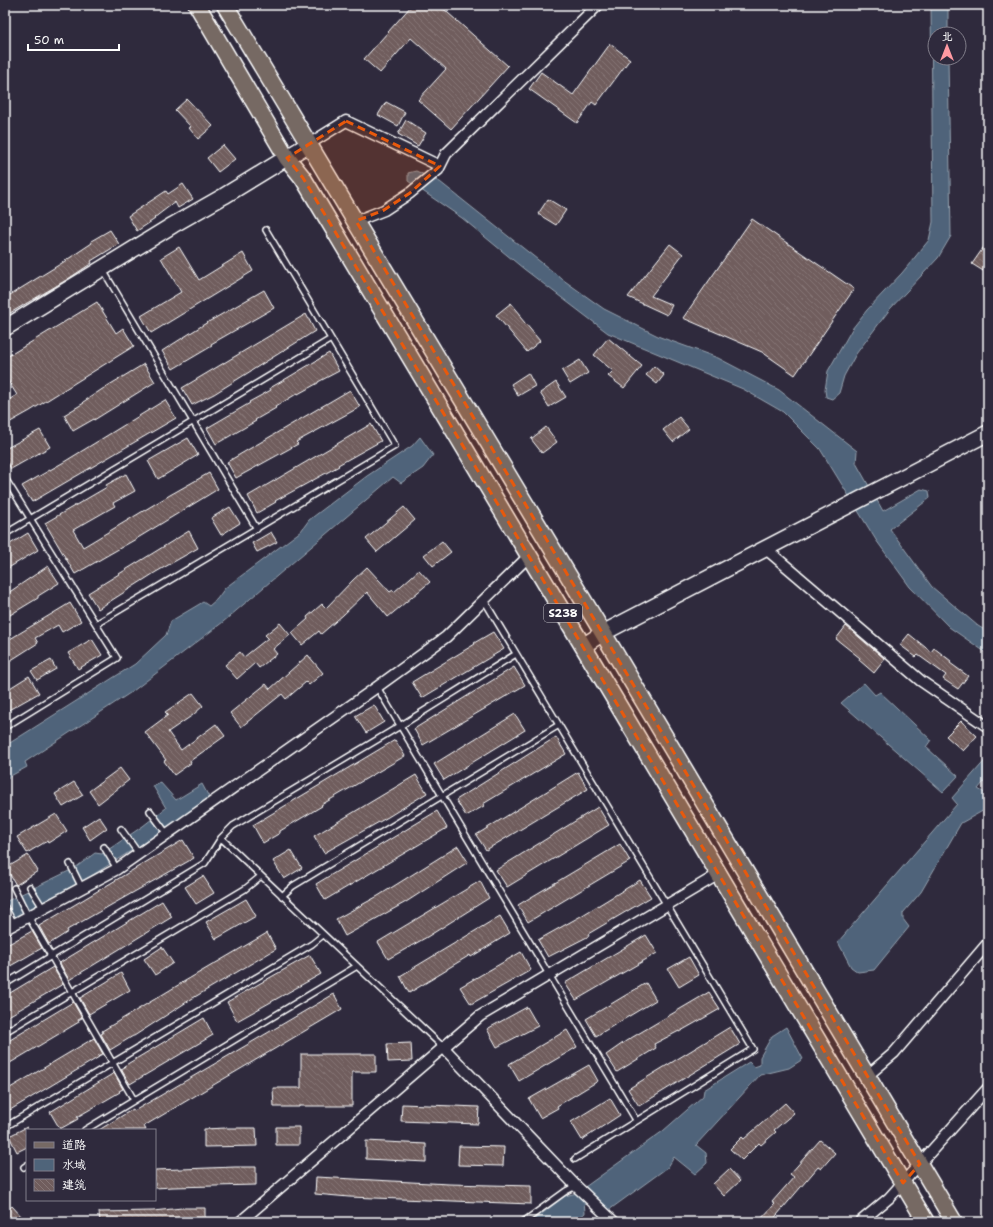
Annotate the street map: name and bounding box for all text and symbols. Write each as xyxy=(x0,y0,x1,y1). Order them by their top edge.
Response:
scale bar xyxy=(28,26,119,52)
north arrow xyxy=(927,26,967,66)
text: 北 xyxy=(942,29,953,44)
text: 50 m xyxy=(34,32,64,48)
road number: S238 xyxy=(544,604,582,622)
legend xyxy=(26,1129,156,1201)
text: 道路 xyxy=(62,1137,86,1153)
text: 水域 xyxy=(62,1157,86,1173)
text: 建筑 xyxy=(62,1177,86,1193)

